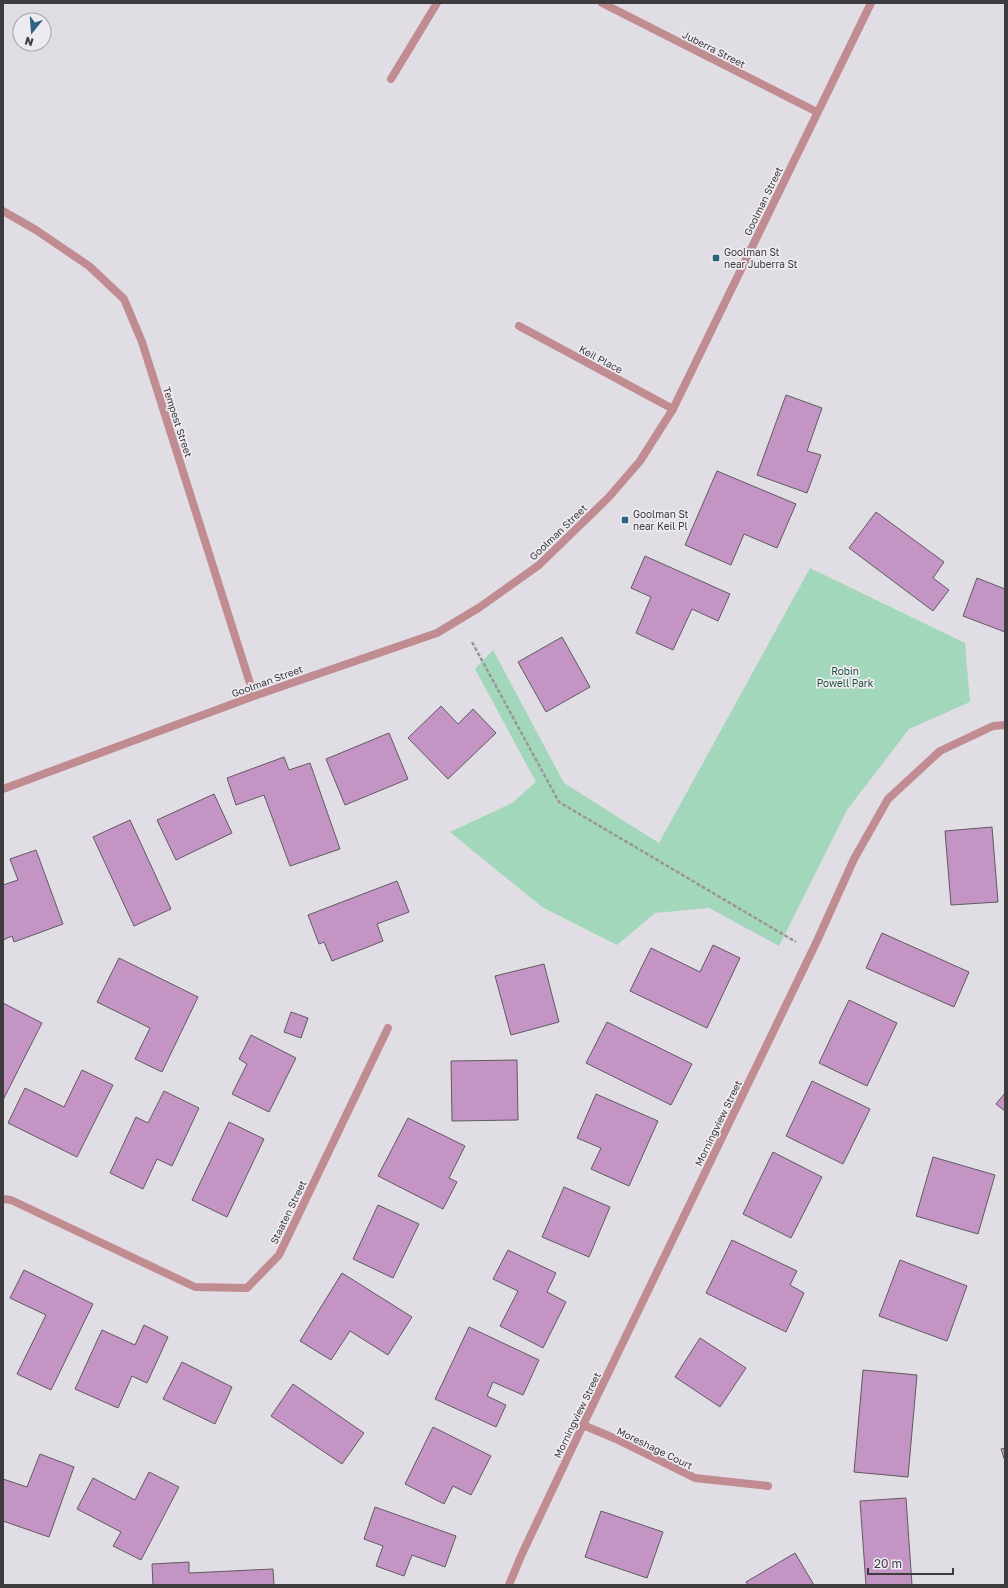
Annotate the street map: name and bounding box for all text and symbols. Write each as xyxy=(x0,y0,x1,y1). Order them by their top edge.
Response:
north arrow xyxy=(12,12,52,52)
street label: Juberra Street xyxy=(681,28,747,70)
text: N xyxy=(23,35,35,49)
street label: Goolman Street xyxy=(741,165,785,237)
place label: Goolman St near Juberra St xyxy=(724,246,798,270)
marker: Goolman St near Juberra St xyxy=(711,253,721,263)
street label: Keil Place xyxy=(577,343,625,376)
street label: Tempest Street xyxy=(161,385,195,459)
street label: Goolman Street xyxy=(527,502,589,562)
place label: Goolman St near Keil Pl xyxy=(633,508,689,532)
marker: Goolman St near Keil Pl xyxy=(620,515,630,525)
street label: Goolman Street xyxy=(230,663,304,699)
park label: Robin Powell Park xyxy=(817,665,874,689)
street label: Morningview Street xyxy=(692,1078,744,1168)
street label: Staaten Street xyxy=(267,1178,309,1246)
street label: Morningview Street xyxy=(551,1370,603,1460)
street label: Moreshage Court xyxy=(615,1424,695,1472)
scale bar xyxy=(868,1550,953,1576)
text: 20 m xyxy=(874,1556,902,1571)

